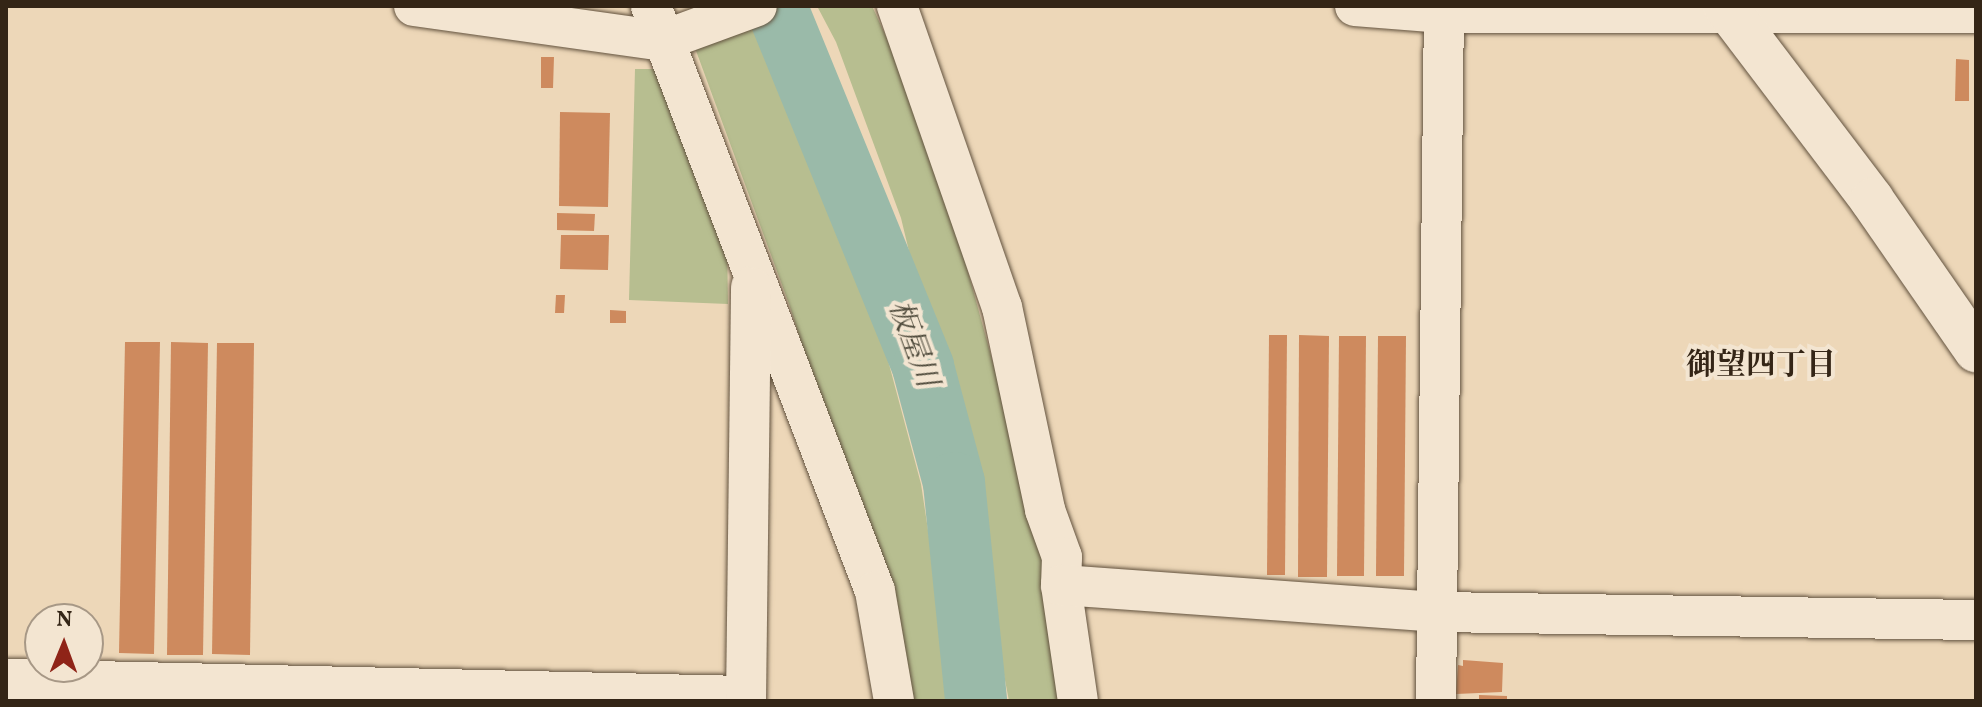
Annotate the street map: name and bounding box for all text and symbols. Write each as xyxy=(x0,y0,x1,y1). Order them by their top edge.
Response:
water label: 板屋川 xyxy=(880,296,944,392)
district label: 御望四丁目 xyxy=(1686,348,1836,384)
north arrow xyxy=(24,603,104,683)
text: N xyxy=(56,605,73,636)

